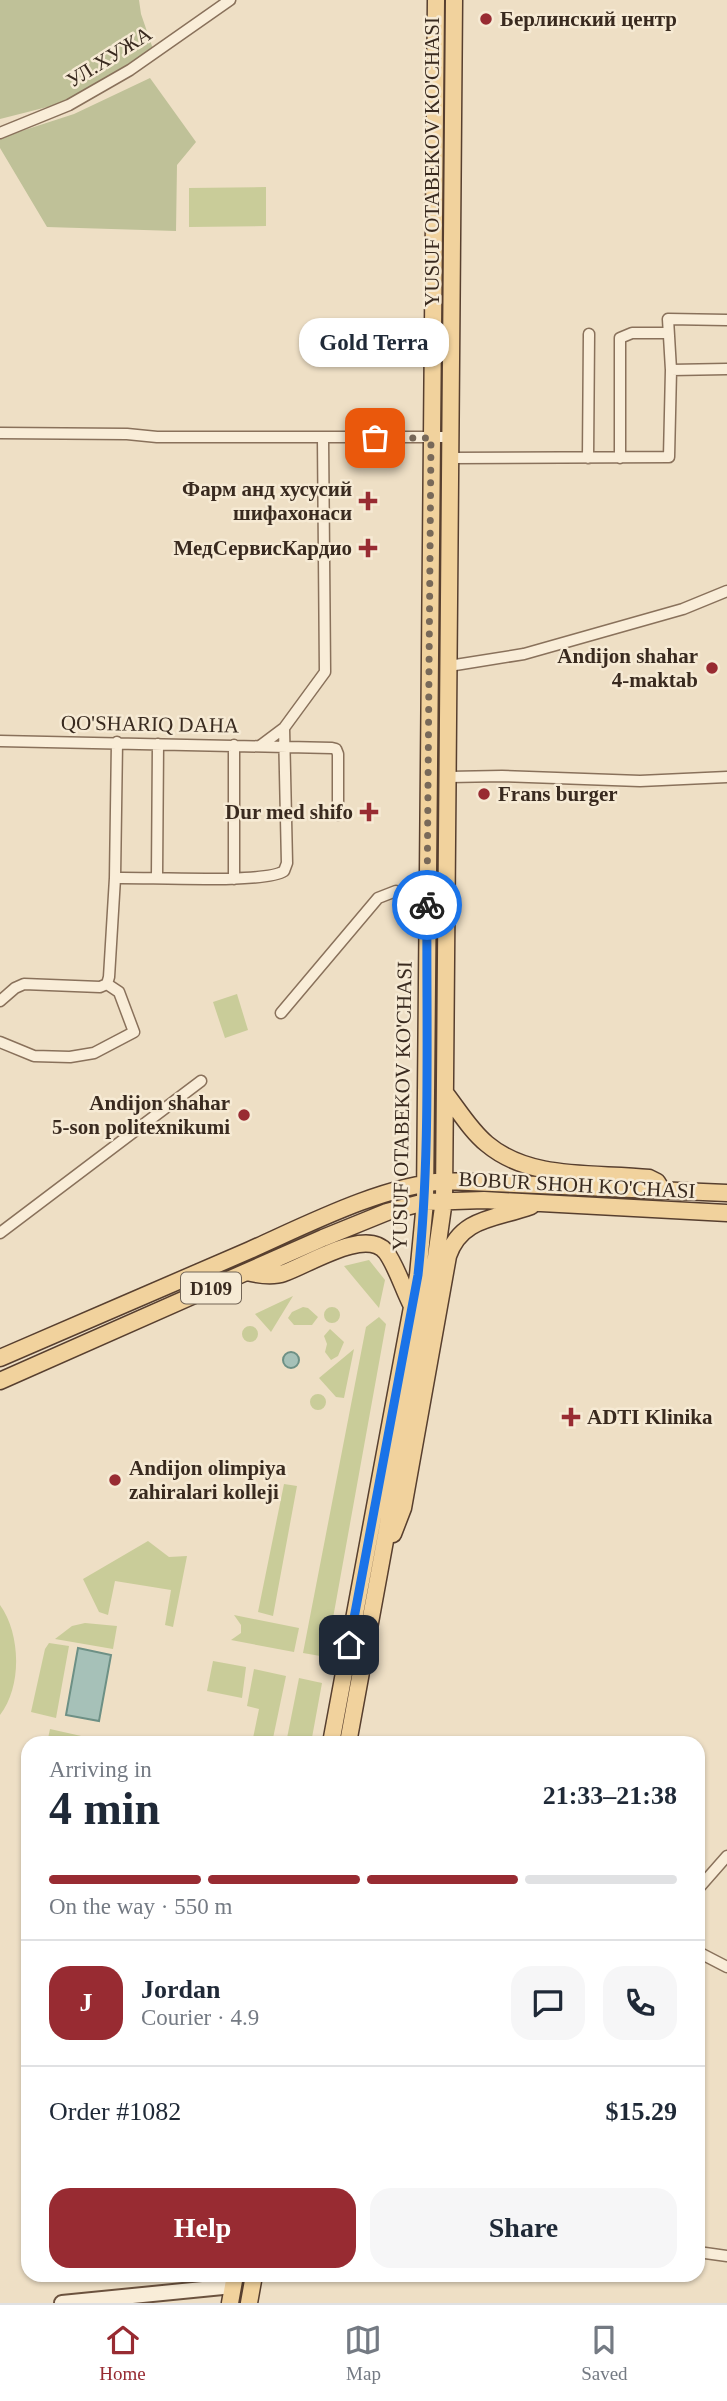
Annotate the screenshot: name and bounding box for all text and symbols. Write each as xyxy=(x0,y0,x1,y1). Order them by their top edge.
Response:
place label: Берлинский центр xyxy=(500,7,677,31)
marker: Берлинский центр xyxy=(478,11,494,27)
street label: YUSUF OTABEKOV KO'CHASI xyxy=(420,17,444,307)
street label: УЛ.ХУЖА xyxy=(62,21,157,93)
callout: Gold Terra xyxy=(300,319,450,368)
text: Gold Terra xyxy=(319,330,429,355)
pin xyxy=(345,408,405,468)
icon: bag xyxy=(356,419,394,457)
place label: Фарм анд хусусий шифахонаси xyxy=(182,477,352,525)
marker: Фарм анд хусусий шифахонаси xyxy=(358,491,378,511)
place label: МедСервисКардио xyxy=(174,536,352,560)
marker: МедСервисКардио xyxy=(358,538,378,558)
place label: Andijon shahar 4-maktab xyxy=(557,644,698,692)
marker: Andijon shahar 4-maktab xyxy=(704,660,720,676)
street label: QO'SHARIQ DAHA xyxy=(61,710,240,738)
place label: Frans burger xyxy=(498,782,618,806)
marker: Frans burger xyxy=(476,786,492,802)
place label: Dur med shifo xyxy=(225,800,353,824)
marker: Dur med shifo xyxy=(359,802,379,822)
courier xyxy=(392,870,462,940)
icon: bike xyxy=(408,886,446,924)
street label: YUSUF OTABEKOV KO'CHASI xyxy=(387,961,417,1251)
place label: Andijon shahar 5-son politexnikumi xyxy=(52,1091,230,1139)
marker: Andijon shahar 5-son politexnikumi xyxy=(236,1107,252,1123)
street label: BOBUR SHOH KO'CHASI xyxy=(458,1167,696,1203)
road number: D109 xyxy=(181,1272,241,1304)
place label: ADTI Klinika xyxy=(587,1405,713,1429)
marker: ADTI Klinika xyxy=(561,1407,581,1427)
place label: Andijon olimpiya zahiralari kolleji xyxy=(129,1456,286,1504)
marker: Andijon olimpiya zahiralari kolleji xyxy=(107,1472,123,1488)
pin xyxy=(319,1615,379,1675)
icon: home xyxy=(330,1626,368,1664)
text: Arriving in xyxy=(49,1757,152,1782)
text: 21:33–21:38 xyxy=(543,1781,677,1810)
text: 4 min xyxy=(49,1783,160,1834)
text: On the way · 550 m xyxy=(49,1894,232,1919)
button: chat xyxy=(511,1966,585,2040)
button: phone xyxy=(603,1966,677,2040)
text: Jordan xyxy=(141,1975,220,2004)
text: J xyxy=(80,1988,93,2017)
text: Courier · 4.9 xyxy=(141,2005,259,2030)
text: Order #1082 xyxy=(49,2097,181,2126)
text: $15.29 xyxy=(606,2097,677,2126)
button: Help xyxy=(49,2188,356,2268)
button: Share xyxy=(370,2188,677,2268)
tab: Home xyxy=(99,2321,146,2385)
tab: Map xyxy=(344,2321,382,2385)
tab: Saved xyxy=(581,2321,628,2385)

